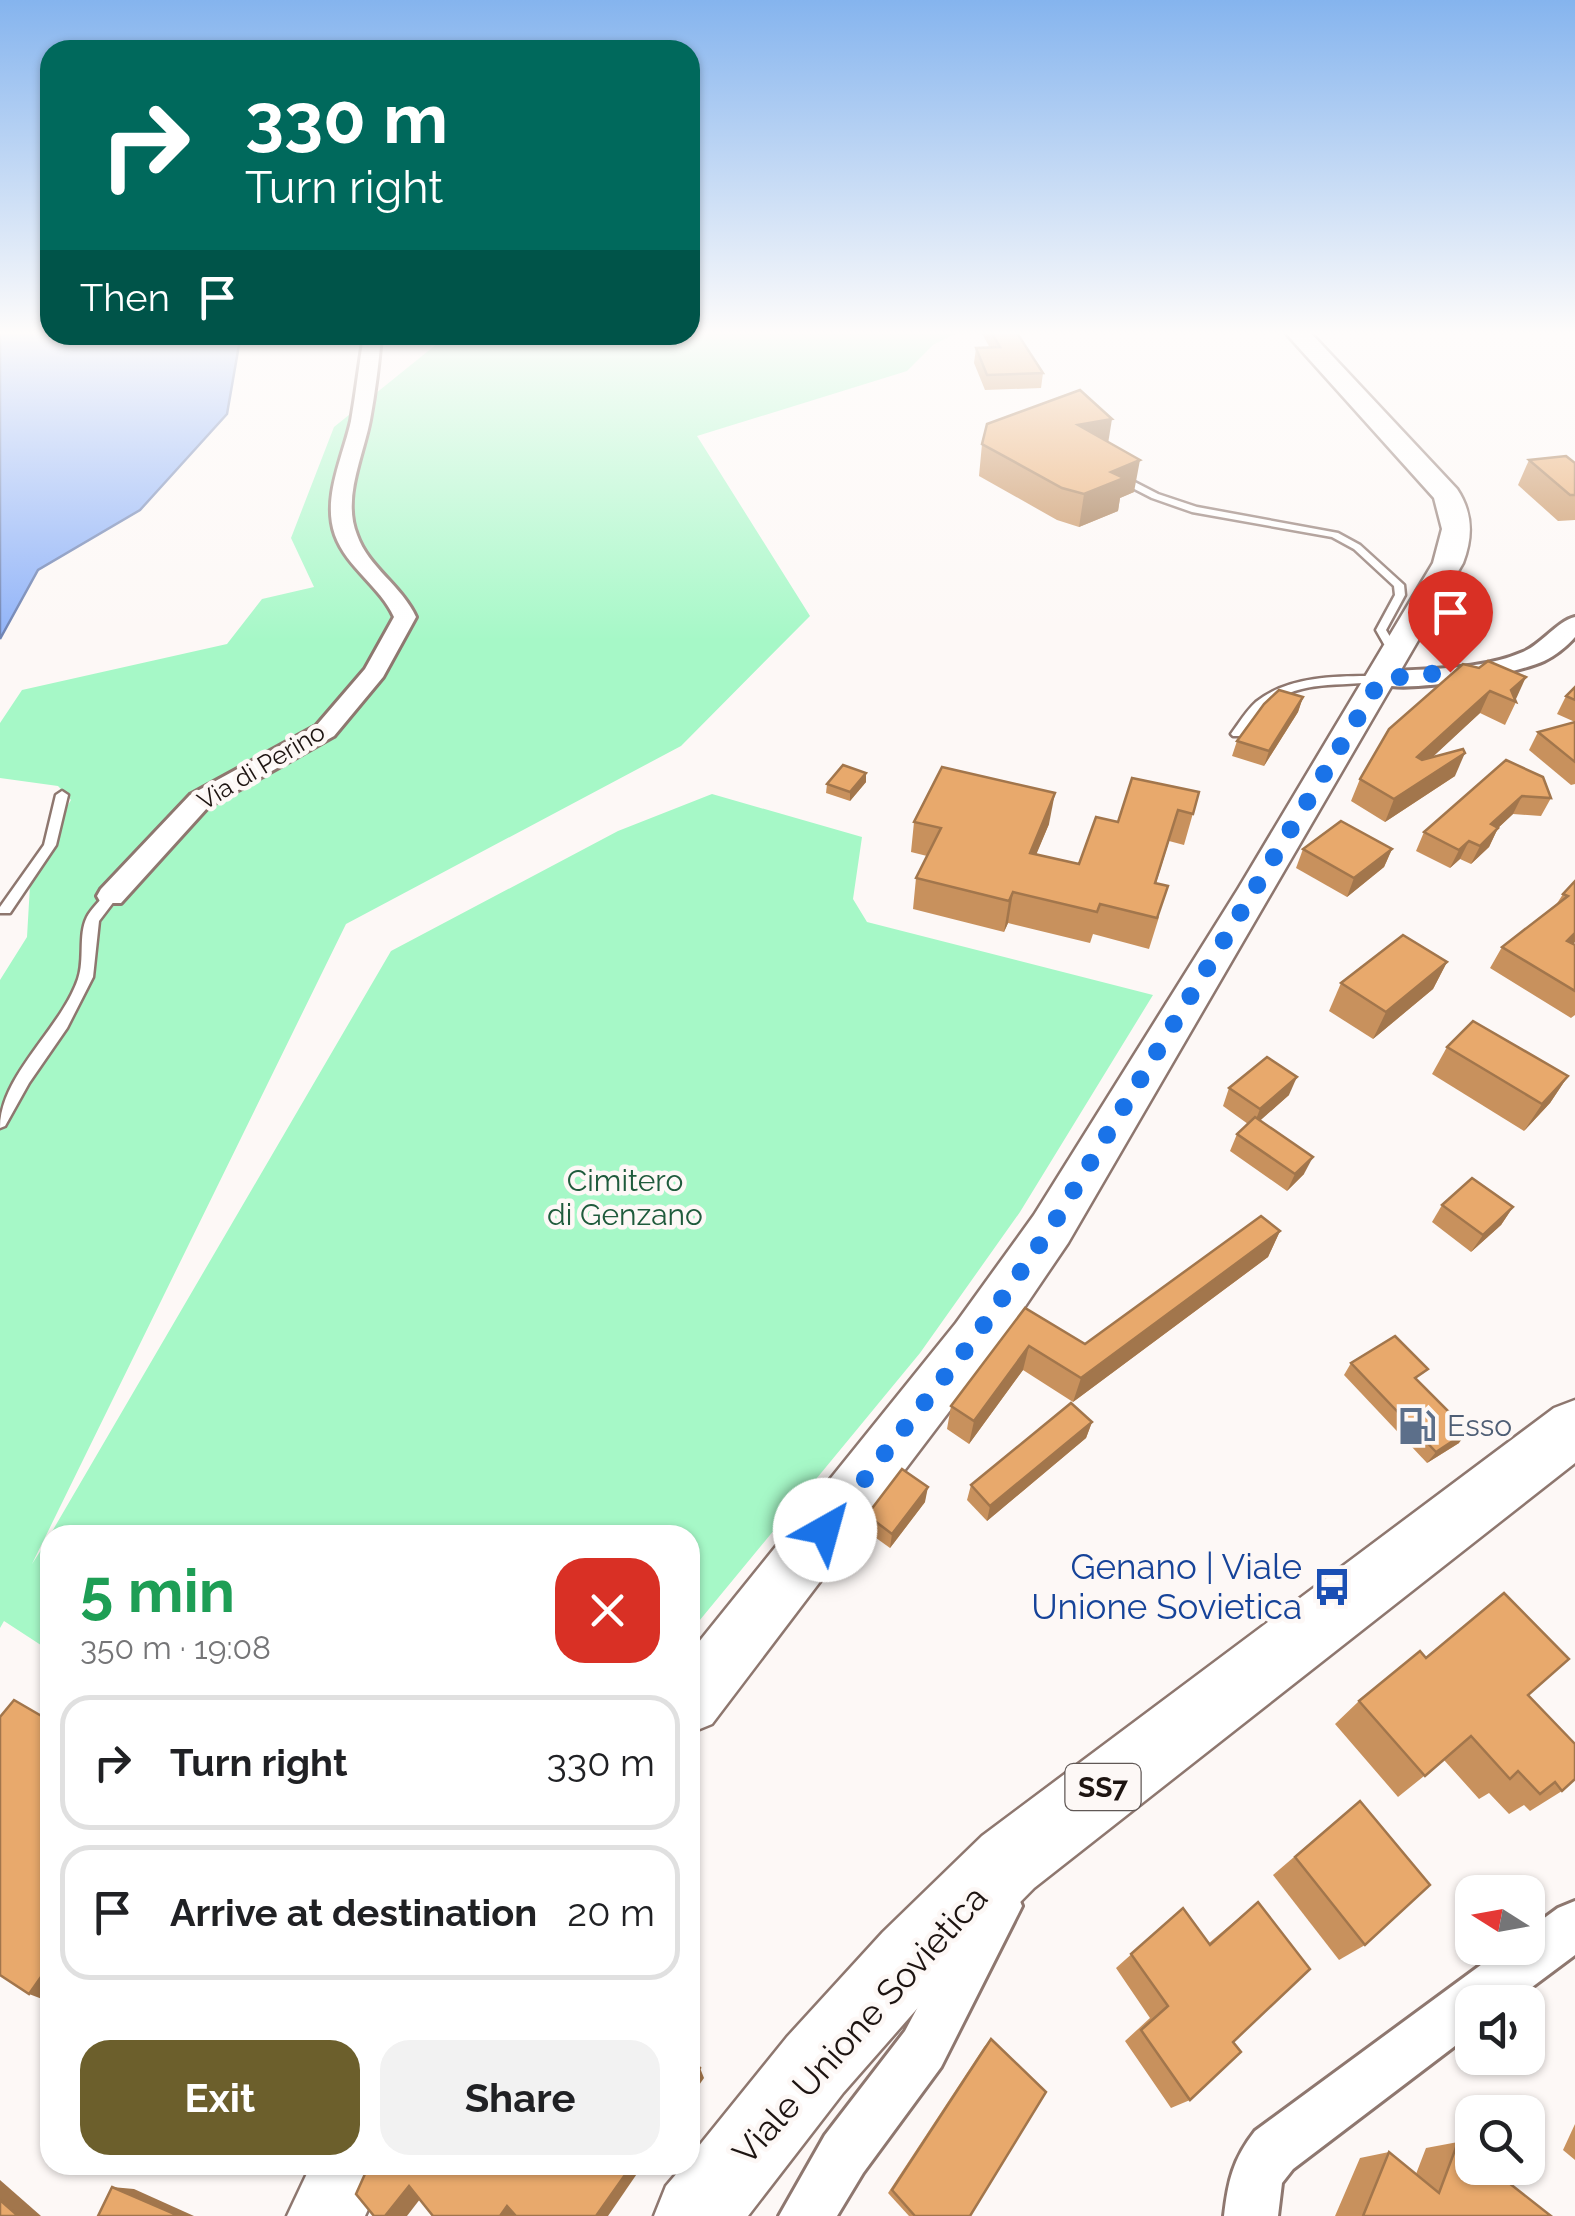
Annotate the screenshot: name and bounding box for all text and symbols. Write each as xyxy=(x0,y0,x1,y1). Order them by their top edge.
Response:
text: 330 m xyxy=(245,77,448,159)
icon: right xyxy=(80,80,210,210)
text: Turn right xyxy=(245,161,443,214)
icon: arrive xyxy=(190,270,245,325)
text: Then xyxy=(80,275,170,320)
pin xyxy=(1408,570,1493,673)
icon: arrive xyxy=(1423,585,1478,640)
street label: Via di Perino xyxy=(192,716,330,816)
park label: Cimitero di Genzano xyxy=(547,1163,703,1232)
fuel station icon: Esso xyxy=(1396,1405,1438,1447)
place label: Esso xyxy=(1447,1408,1512,1443)
position arrow xyxy=(773,1478,877,1582)
place label: Genano | Viale Unione Sovietica xyxy=(1031,1546,1302,1627)
text: 5 min xyxy=(80,1556,235,1626)
button: close xyxy=(555,1558,660,1663)
bus stop icon: Genano | Viale Unione Sovietica xyxy=(1311,1566,1353,1608)
text: 350 m · 19:08 xyxy=(80,1629,271,1666)
icon: right xyxy=(85,1735,140,1790)
text: Turn right xyxy=(170,1740,347,1785)
text: 330 m xyxy=(547,1740,655,1785)
road number: SS7 xyxy=(1066,1764,1140,1810)
north arrow xyxy=(1455,1875,1545,1965)
map controls xyxy=(1455,1875,1545,2185)
street label: Viale Unione Sovietica xyxy=(724,1877,995,2172)
icon: arrive xyxy=(85,1885,140,1940)
text: Arrive at destination xyxy=(170,1890,537,1935)
text: 20 m xyxy=(567,1890,655,1935)
button: sound xyxy=(1455,1985,1545,2075)
button: Exit xyxy=(80,2040,360,2155)
button: Share xyxy=(380,2040,660,2155)
button: search xyxy=(1455,2095,1545,2185)

